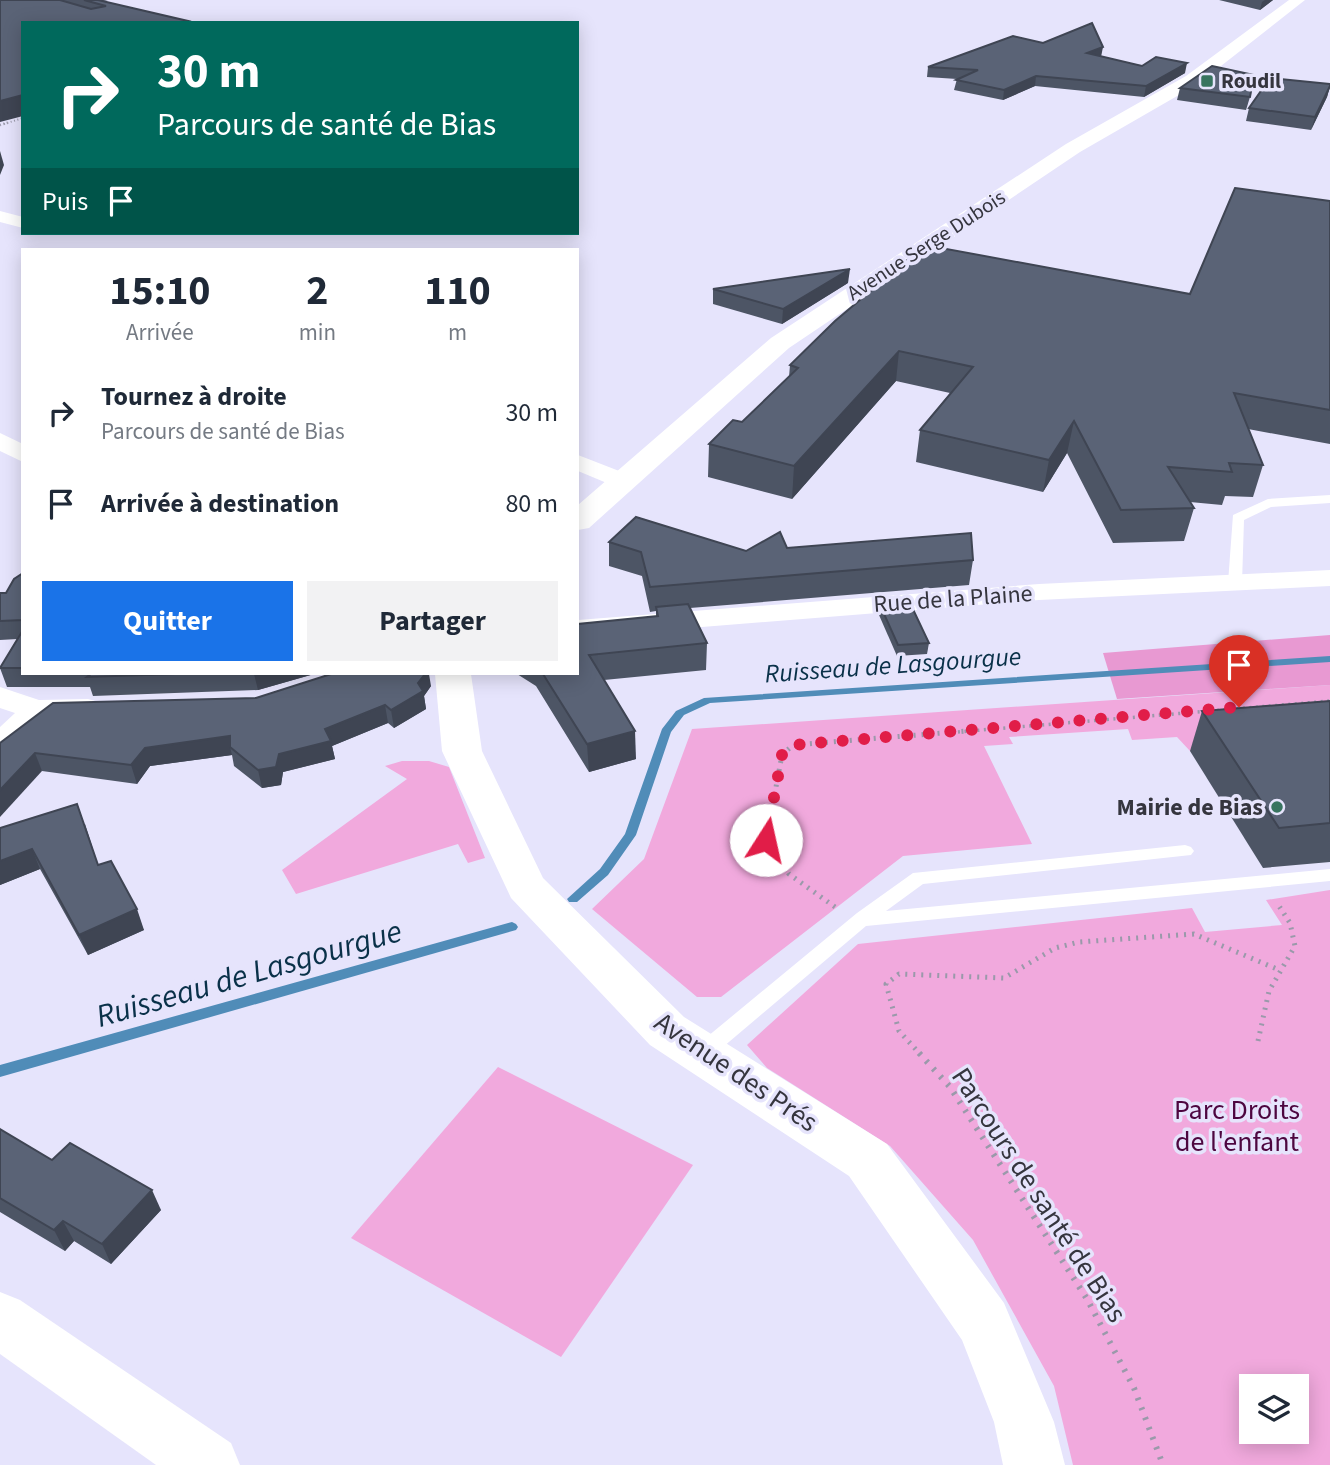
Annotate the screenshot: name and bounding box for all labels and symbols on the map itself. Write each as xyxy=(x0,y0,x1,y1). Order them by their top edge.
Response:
place label: Roudil xyxy=(1221,66,1281,96)
marker: Roudil xyxy=(1199,73,1215,89)
street label: Avenue Serge Dubois xyxy=(841,182,1011,308)
street label: Rue de la Plaine xyxy=(872,576,1034,622)
pin xyxy=(1209,635,1269,707)
water label: Ruisseau de Lasgourgue xyxy=(763,638,1023,692)
place label: Mairie de Bias xyxy=(1117,790,1263,825)
marker: Mairie de Bias xyxy=(1269,799,1285,815)
position arrow xyxy=(729,803,803,877)
water label: Ruisseau de Lasgourgue xyxy=(91,908,407,1040)
street label: Avenue des Prés xyxy=(646,1002,826,1142)
street label: Parcours de santé de Bias xyxy=(941,1060,1137,1330)
park label: Parc Droits de l'enfant xyxy=(1174,1090,1300,1162)

